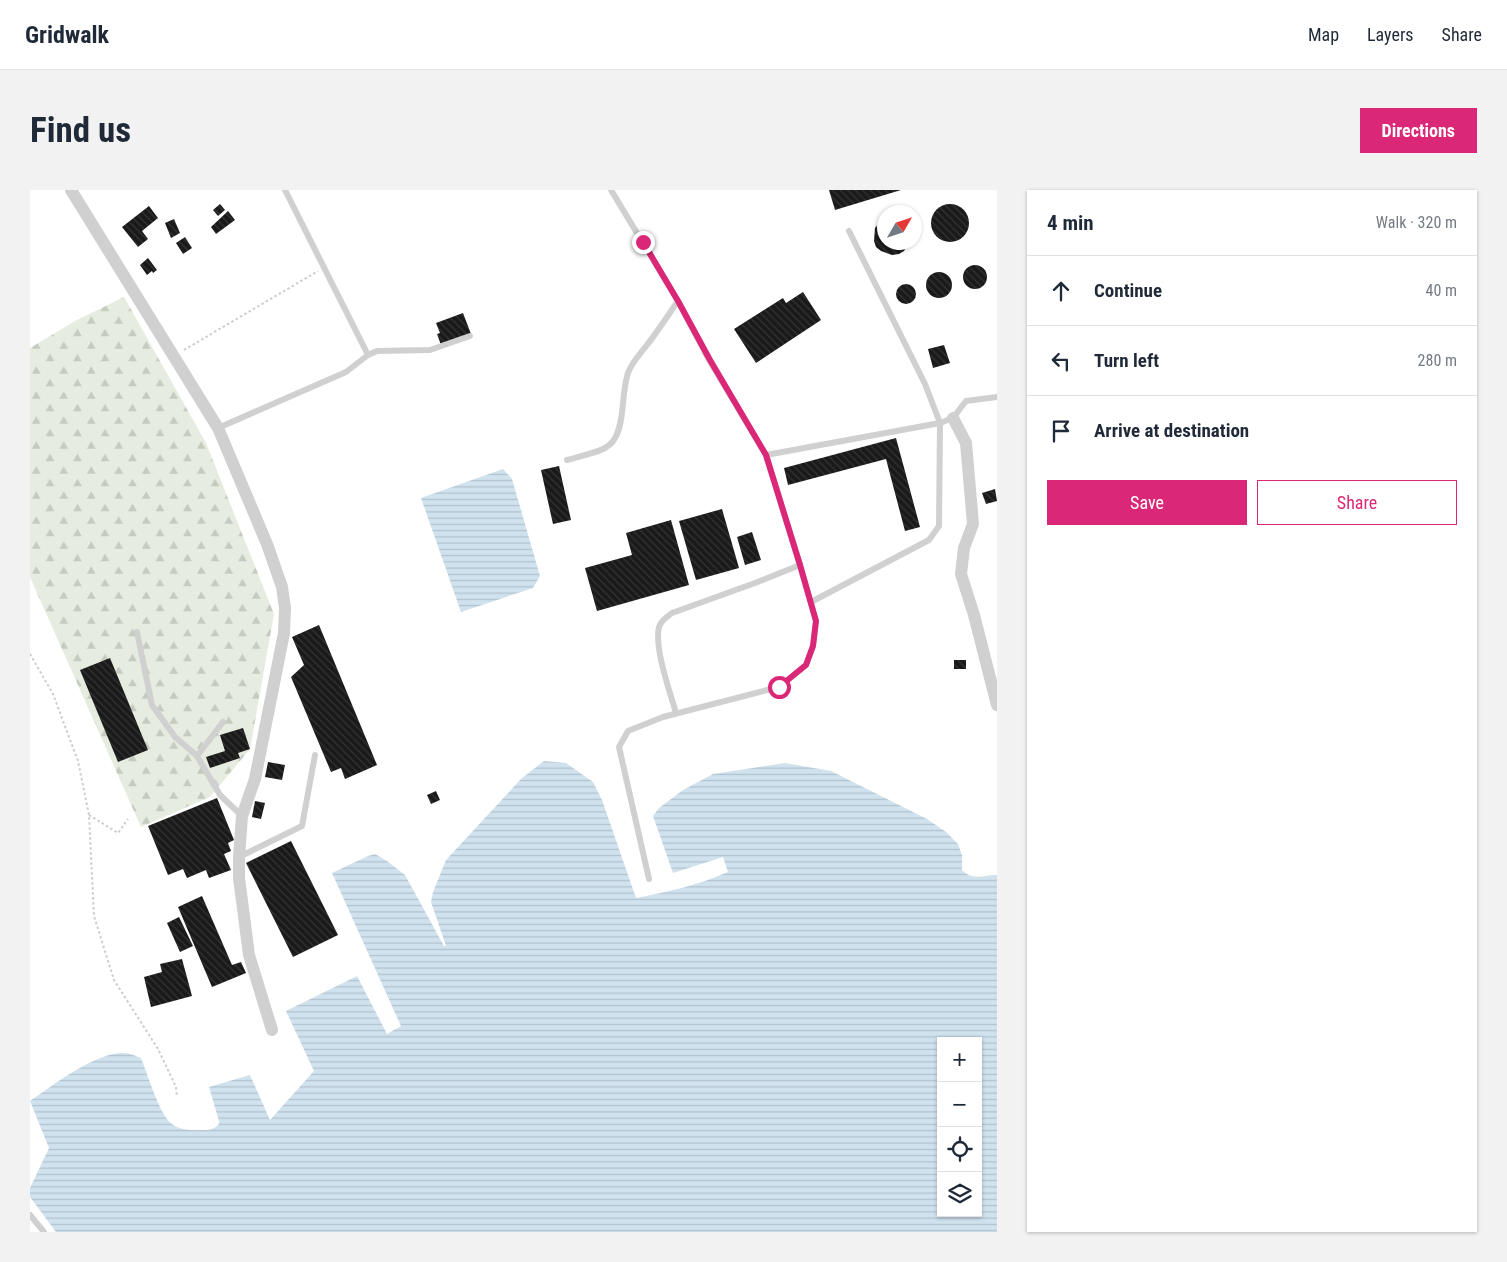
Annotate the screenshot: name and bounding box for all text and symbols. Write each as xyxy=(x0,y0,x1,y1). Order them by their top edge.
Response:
text: Gridwalk xyxy=(25,21,109,49)
text: Map xyxy=(1308,24,1339,45)
text: Layers xyxy=(1367,24,1414,45)
text: Share xyxy=(1442,24,1482,45)
button: Directions xyxy=(1360,108,1477,153)
text: Find us xyxy=(30,110,131,151)
north arrow xyxy=(877,205,922,250)
text: 4 min xyxy=(1047,211,1094,235)
text: Walk · 320 m xyxy=(1376,213,1457,232)
route end xyxy=(632,231,655,254)
icon: ahead xyxy=(1047,277,1075,305)
text: Continue xyxy=(1094,279,1162,302)
text: 40 m xyxy=(1425,281,1457,300)
icon: left xyxy=(1047,347,1075,375)
text: Turn left xyxy=(1094,349,1159,372)
text: 280 m xyxy=(1418,351,1457,370)
icon: arrive xyxy=(1047,417,1075,445)
text: Arrive at destination xyxy=(1094,419,1249,442)
button: Save xyxy=(1047,480,1247,525)
button: Share xyxy=(1257,480,1457,525)
route start xyxy=(768,676,791,699)
map controls xyxy=(937,1037,982,1217)
button: + xyxy=(937,1037,982,1082)
button: − xyxy=(937,1082,982,1127)
button: locate xyxy=(937,1127,982,1172)
button: layers xyxy=(937,1172,982,1217)

